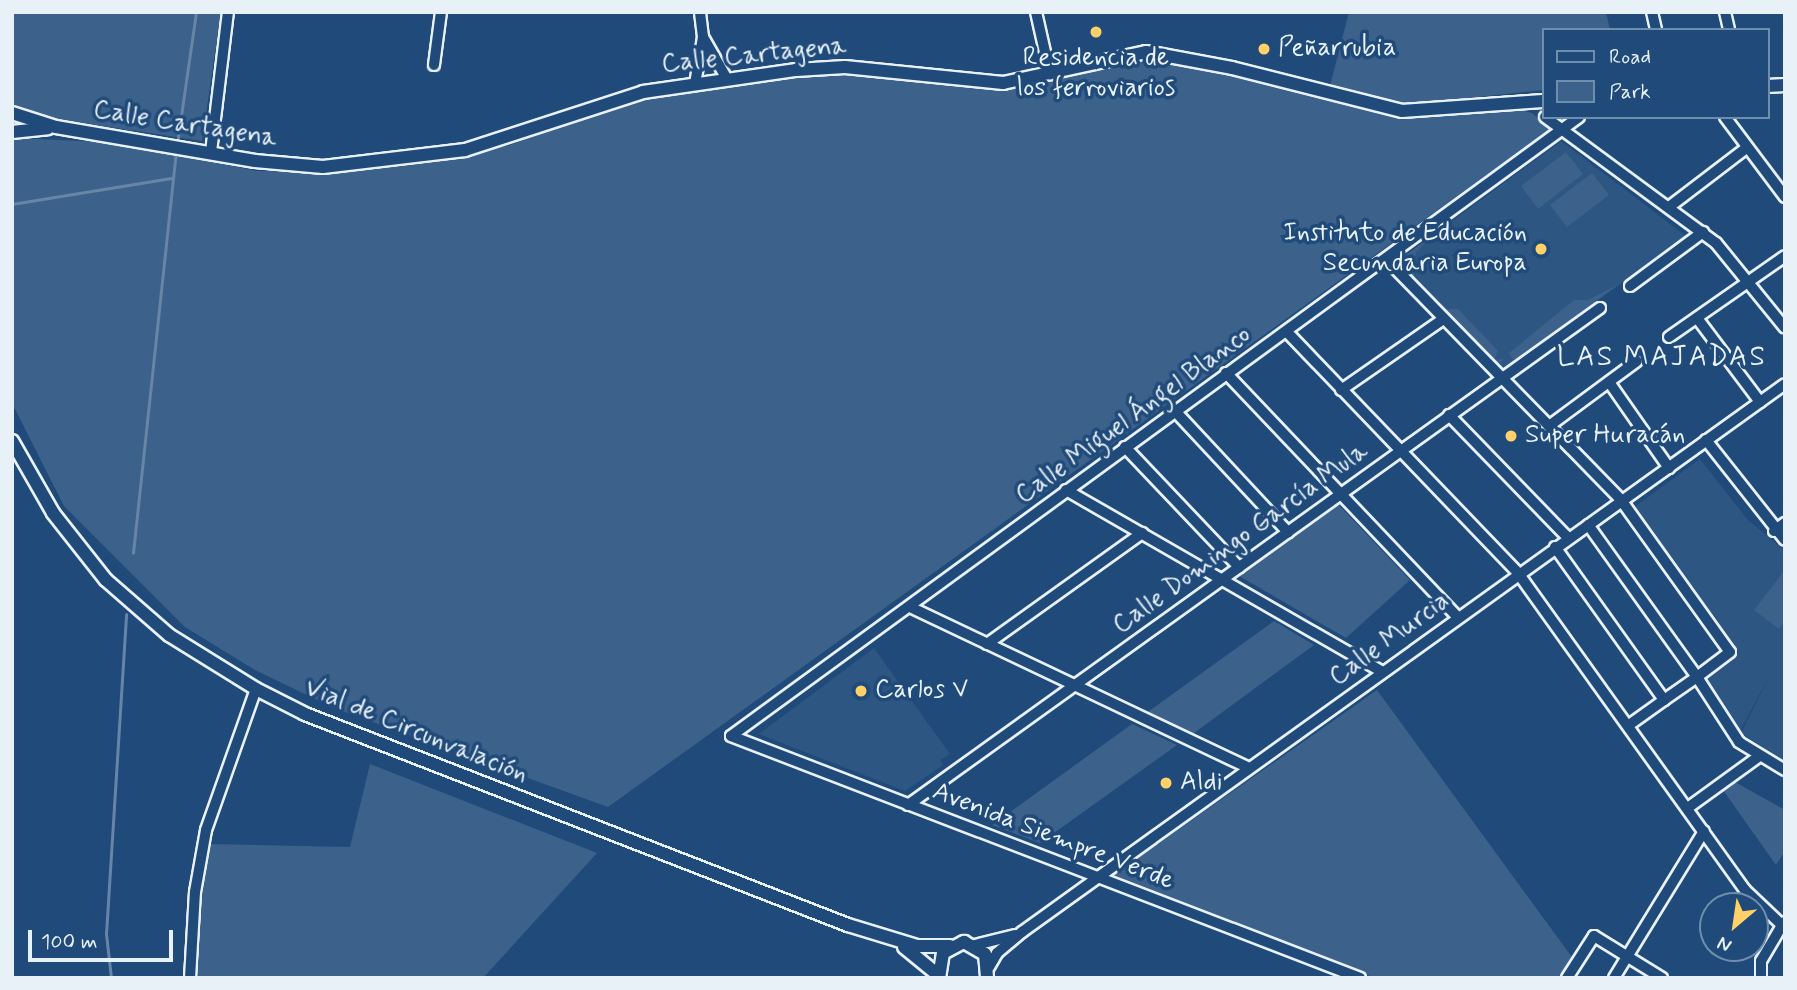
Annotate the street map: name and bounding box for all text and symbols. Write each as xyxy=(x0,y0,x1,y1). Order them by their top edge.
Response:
marker: Residencia de los ferroviarios xyxy=(1088,24,1104,40)
legend xyxy=(1542,28,1769,119)
street label: Calle Cartagena xyxy=(662,31,846,81)
place label: Peñarrubia xyxy=(1278,33,1396,65)
marker: Peñarrubia xyxy=(1256,41,1272,57)
place label: Residencia de los ferroviarios xyxy=(1016,43,1176,104)
text: Road xyxy=(1609,43,1651,71)
text: Park xyxy=(1609,78,1651,106)
street label: Calle Cartagena xyxy=(93,95,277,155)
place label: Instituto de Educación Secundaria Europa xyxy=(1283,218,1527,280)
marker: Instituto de Educación Secundaria Europa xyxy=(1533,241,1549,257)
street label: Calle Miguel Ángel Blanco xyxy=(1011,321,1257,511)
district label: LAS MAJADAS xyxy=(1560,341,1764,375)
place label: Super Huracán xyxy=(1525,420,1681,452)
marker: Super Huracán xyxy=(1503,428,1519,444)
street label: Calle Domingo García Mula xyxy=(1109,437,1373,641)
street label: Calle Murcia xyxy=(1324,586,1456,694)
street label: Vial de Circunvalación xyxy=(300,673,532,791)
place label: Carlos V xyxy=(875,675,969,707)
marker: Carlos V xyxy=(853,683,869,699)
place label: Aldi xyxy=(1180,767,1223,799)
marker: Aldi xyxy=(1158,775,1174,791)
street label: Avenida Siempre Verde xyxy=(929,777,1177,897)
north arrow xyxy=(1699,892,1769,962)
scale bar xyxy=(32,916,177,960)
text: 100 m xyxy=(41,928,97,956)
text: N xyxy=(1713,930,1736,958)

